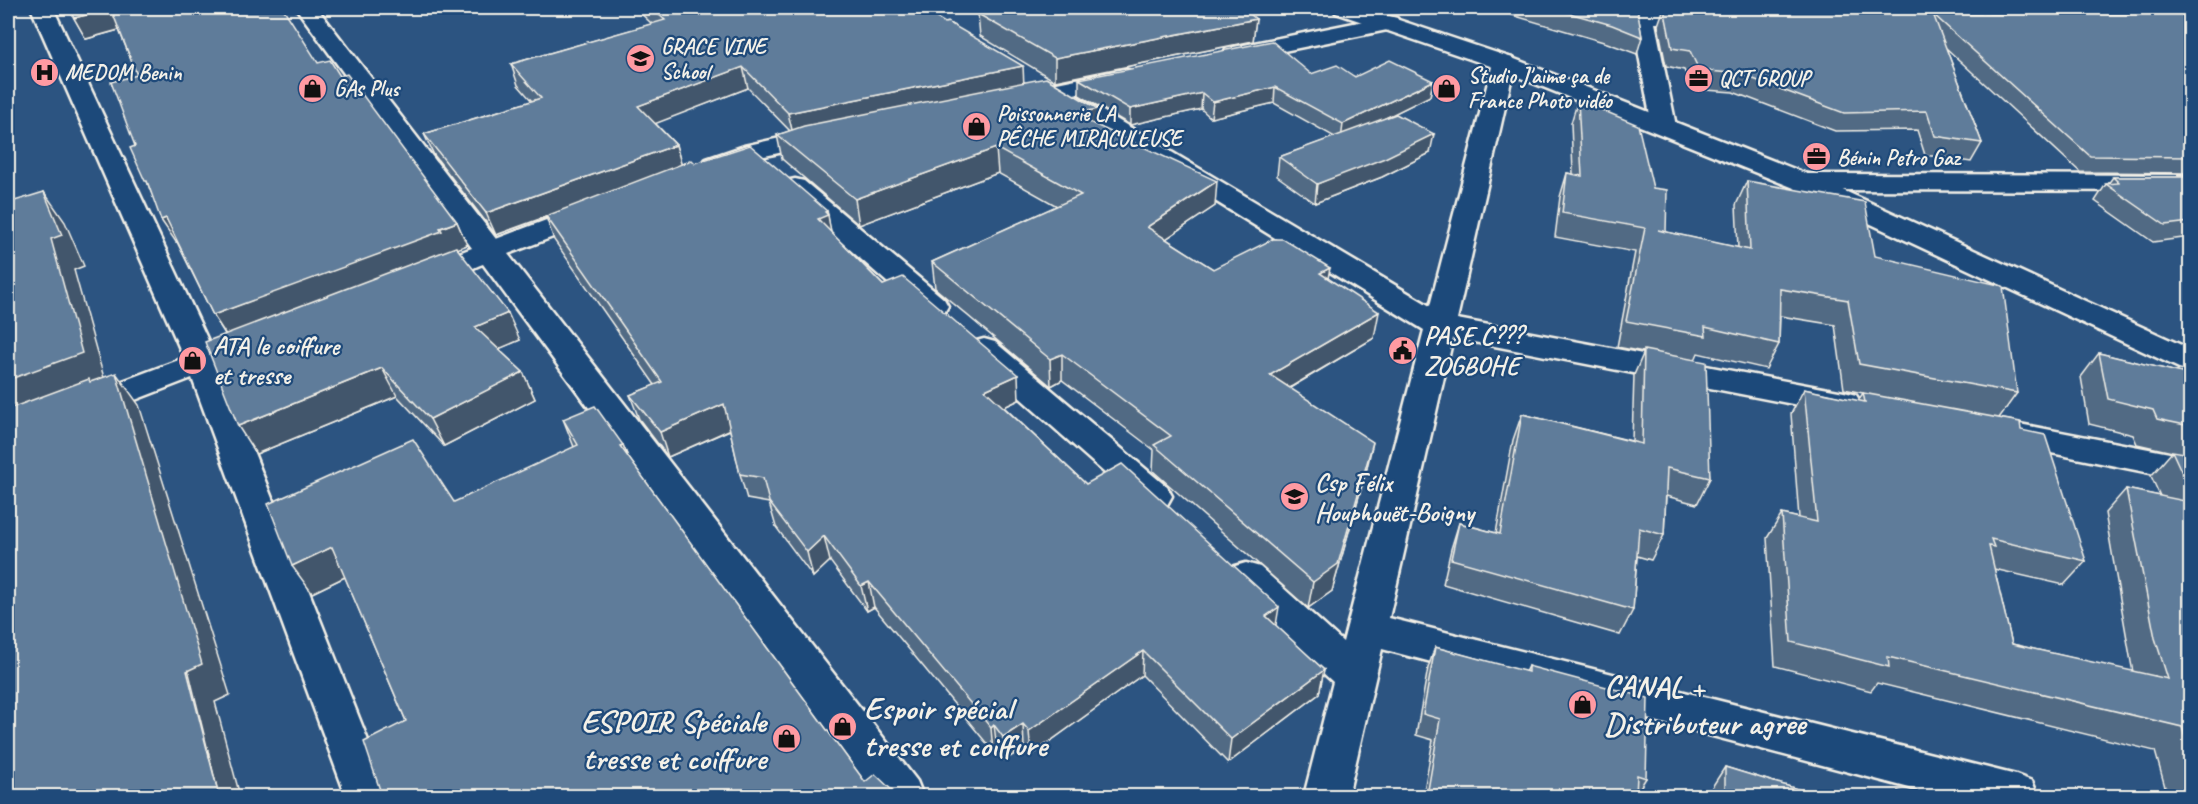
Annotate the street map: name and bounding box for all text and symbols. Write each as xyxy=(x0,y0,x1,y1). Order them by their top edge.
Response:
place label: GRACE VINE School xyxy=(661,33,769,86)
school or university icon: GRACE VINE School xyxy=(624,43,656,75)
hospital icon: MEDOM Benin xyxy=(28,56,60,88)
place label: MEDOM Benin xyxy=(65,59,182,87)
place label: Studio J'aime ça de France Photo vidéo xyxy=(1468,62,1614,115)
office icon: QCT GROUP xyxy=(1682,62,1714,94)
place label: QCT GROUP xyxy=(1719,65,1813,93)
shop icon: GAs Plus xyxy=(297,72,329,104)
shop icon: Studio J'aime ça de France Photo vidéo xyxy=(1431,72,1463,104)
place label: GAs Plus xyxy=(334,75,401,103)
place label: Poissonnerie LA PÊCHE MIRACULEUSE xyxy=(997,100,1185,153)
shop icon: Poissonnerie LA PÊCHE MIRACULEUSE xyxy=(960,110,992,142)
office icon: Bénin Petro Gaz xyxy=(1800,141,1832,173)
place label: Bénin Petro Gaz xyxy=(1837,144,1963,172)
place label: PASE C??? ZOGBOHE xyxy=(1424,319,1528,382)
place label: ATA le coiffure et tresse xyxy=(213,329,342,392)
public building icon: PASE C??? ZOGBOHE xyxy=(1387,334,1419,366)
shop icon: ATA le coiffure et tresse xyxy=(176,344,208,376)
place label: Csp Félix Houphouët-Boigny xyxy=(1315,466,1477,529)
school or university icon: Csp Félix Houphouët-Boigny xyxy=(1278,481,1310,513)
place label: CANAL + Distributeur agree xyxy=(1604,666,1808,744)
place label: Espoir spécial tresse et coiffure xyxy=(864,688,1050,766)
shop icon: CANAL + Distributeur agree xyxy=(1567,688,1599,720)
place label: ESPOIR Spéciale tresse et coiffure xyxy=(581,701,769,779)
shop icon: Espoir spécial tresse et coiffure xyxy=(827,710,859,742)
shop icon: ESPOIR Spéciale tresse et coiffure xyxy=(771,723,803,755)

